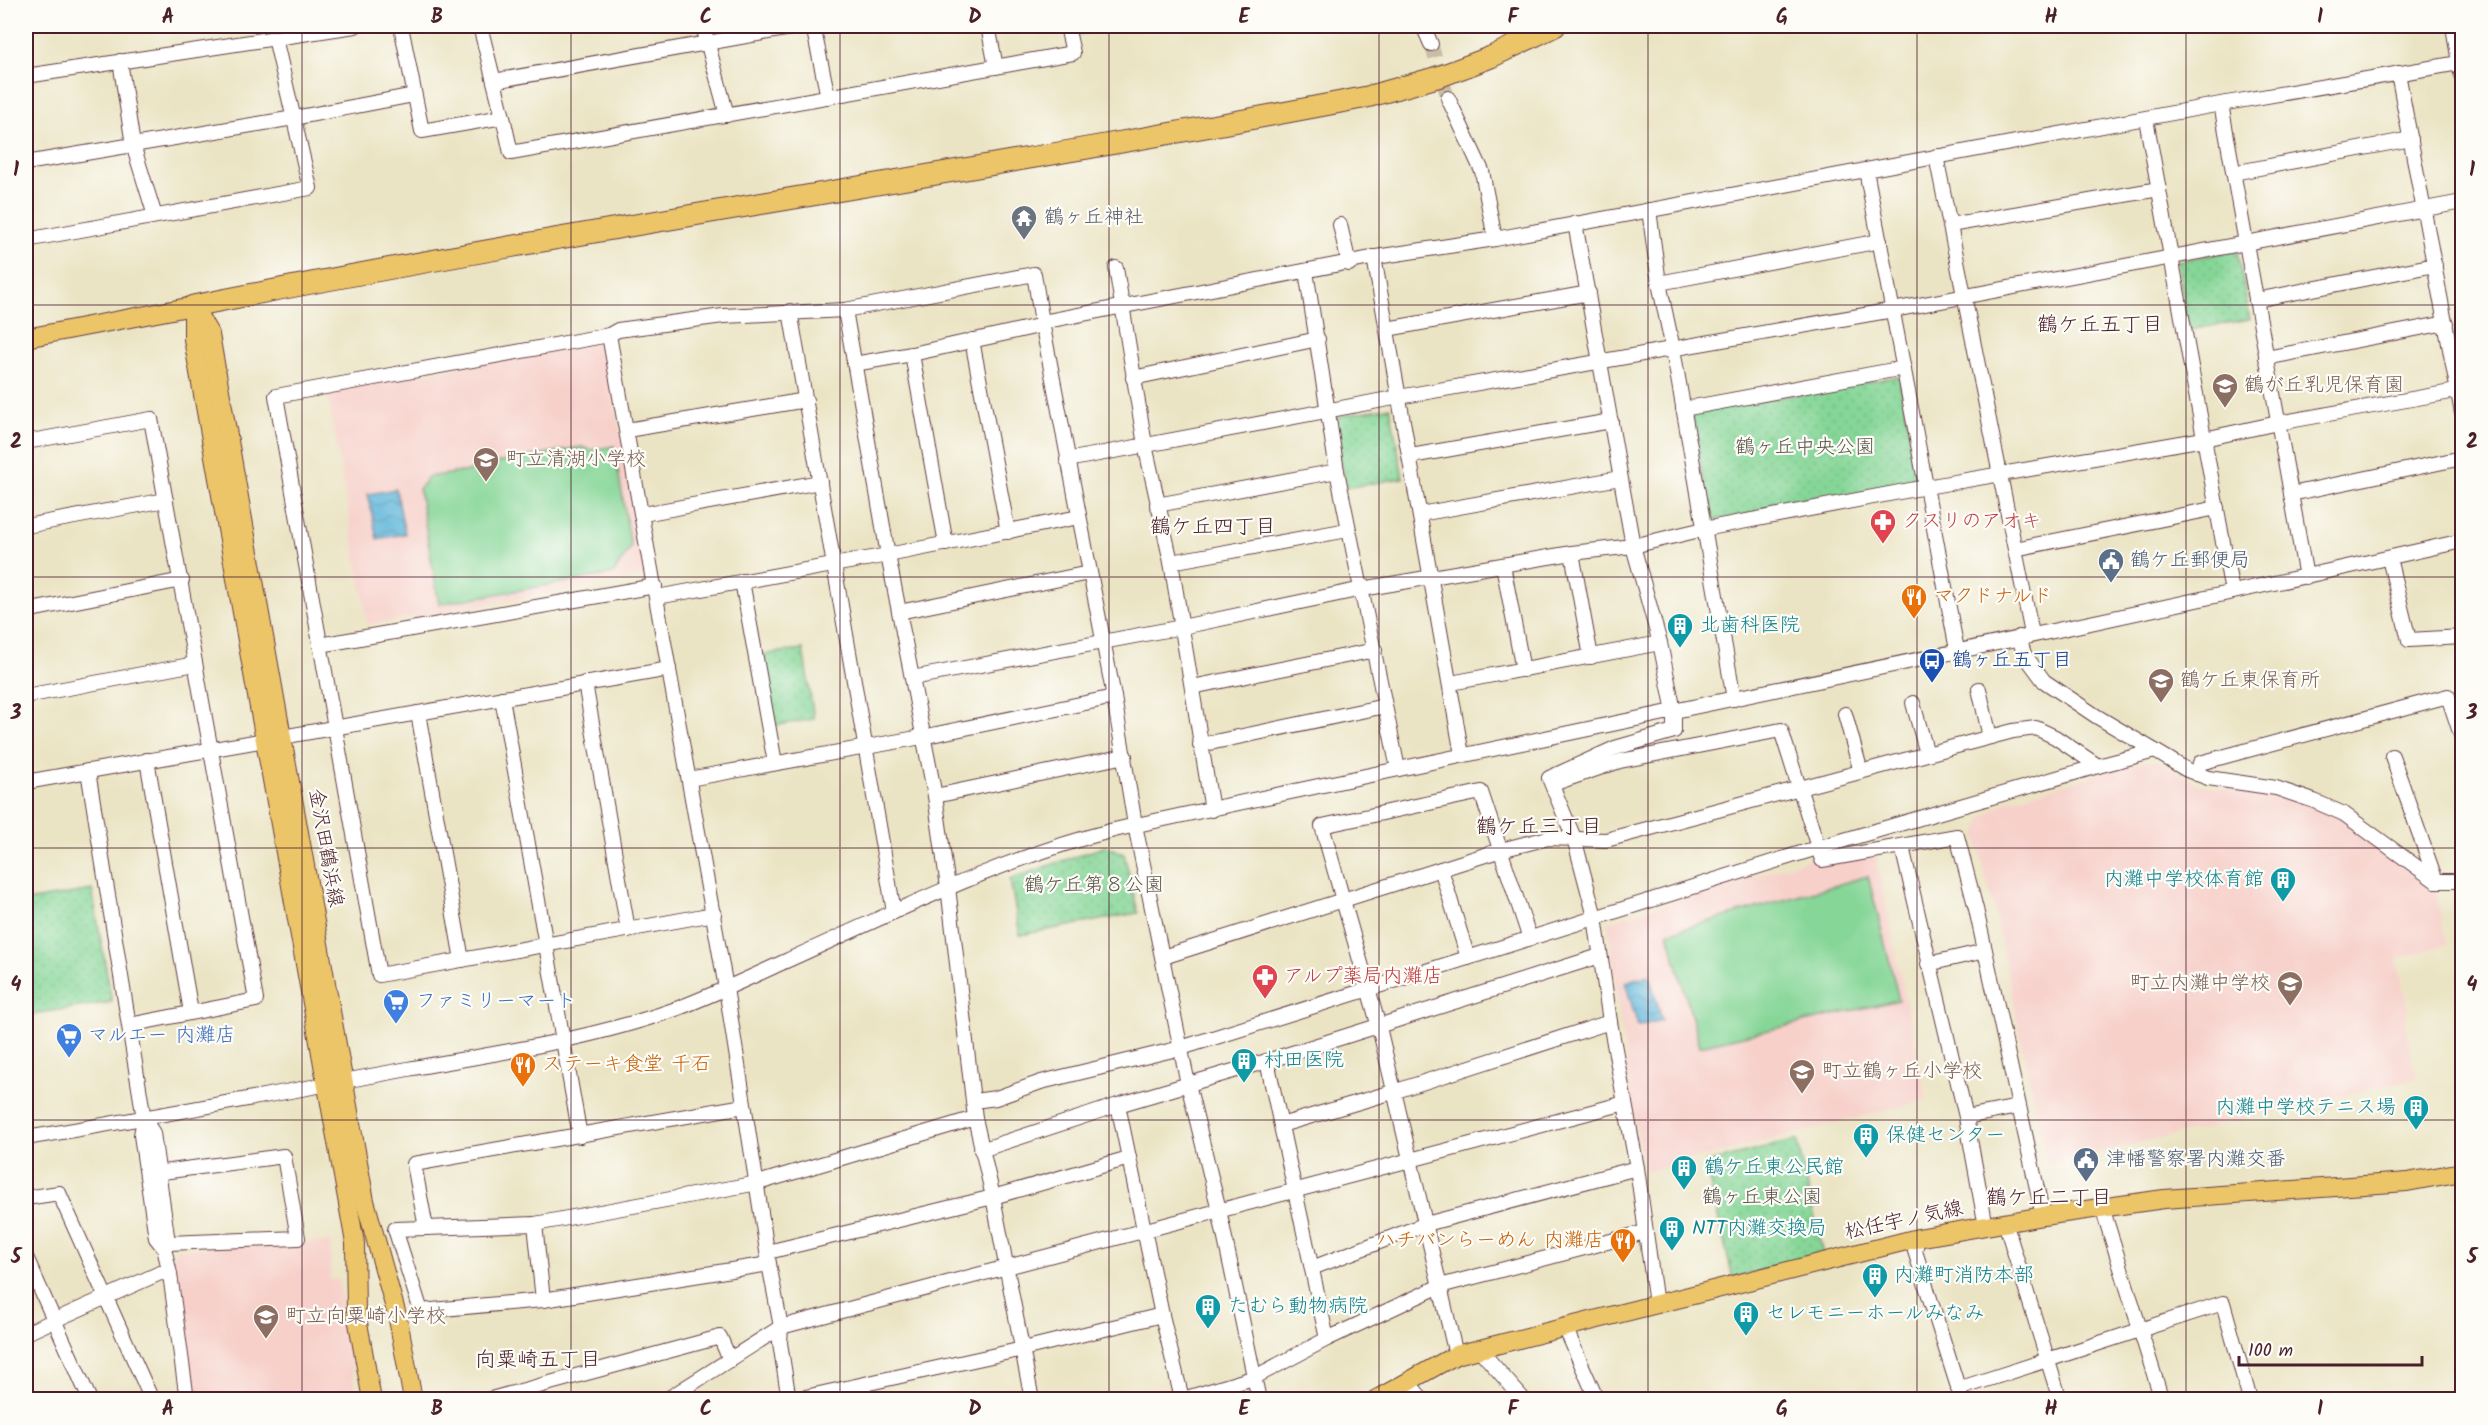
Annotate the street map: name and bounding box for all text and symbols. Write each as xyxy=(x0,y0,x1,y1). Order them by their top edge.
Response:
text: A xyxy=(162,2,174,34)
text: B xyxy=(431,2,443,34)
text: C xyxy=(700,2,712,34)
text: D xyxy=(968,2,982,34)
text: E xyxy=(1238,2,1250,34)
text: F xyxy=(1508,2,1520,34)
text: G xyxy=(1776,2,1788,34)
text: H xyxy=(2044,2,2058,34)
text: I xyxy=(2317,2,2323,34)
text: 1 xyxy=(13,155,19,187)
text: 1 xyxy=(2469,155,2475,187)
place label: 鶴ヶ丘神社 xyxy=(1044,202,1144,234)
temple icon: 鶴ヶ丘神社 xyxy=(1009,203,1039,241)
district label: 鶴ケ丘五丁目 xyxy=(2037,309,2163,342)
place label: 鶴が丘乳児保育園 xyxy=(2244,370,2404,402)
school or university icon: 鶴が丘乳児保育園 xyxy=(2210,371,2240,409)
text: 2 xyxy=(10,427,22,459)
text: 2 xyxy=(2466,427,2478,459)
park label: 鶴ヶ丘中央公園 xyxy=(1735,432,1875,464)
place label: 町立清湖小学校 xyxy=(506,444,646,476)
school or university icon: 町立清湖小学校 xyxy=(471,445,501,483)
place label: クスリのアオキ xyxy=(1902,506,2042,538)
pharmacy icon: クスリのアオキ xyxy=(1868,507,1898,545)
district label: 鶴ケ丘四丁目 xyxy=(1150,511,1276,544)
place label: 鶴ケ丘郵便局 xyxy=(2130,545,2250,577)
public building icon: 鶴ケ丘郵便局 xyxy=(2096,546,2126,584)
place label: マクドナルド xyxy=(1934,581,2052,613)
restaurant icon: マクドナルド xyxy=(1899,582,1929,620)
place label: 北歯科医院 xyxy=(1700,610,1800,642)
building icon: 北歯科医院 xyxy=(1665,611,1695,649)
place label: 鶴ヶ丘五丁目 xyxy=(1952,645,2072,677)
bus stop icon: 鶴ヶ丘五丁目 xyxy=(1917,646,1947,684)
place label: 鶴ケ丘東保育所 xyxy=(2180,665,2320,697)
school or university icon: 鶴ケ丘東保育所 xyxy=(2146,666,2176,704)
text: 3 xyxy=(10,698,22,730)
text: 3 xyxy=(2466,698,2478,730)
street label: 金沢田鶴浜線 xyxy=(299,786,351,910)
district label: 鶴ケ丘三丁目 xyxy=(1476,811,1602,844)
place label: 内灘中学校体育館 xyxy=(2104,864,2264,896)
building icon: 内灘中学校体育館 xyxy=(2268,865,2298,903)
park label: 鶴ケ丘第８公園 xyxy=(1024,870,1164,902)
place label: アルプ薬局内灘店 xyxy=(1284,961,1443,993)
pharmacy icon: アルプ薬局内灘店 xyxy=(1250,962,1280,1000)
place label: 町立内灘中学校 xyxy=(2130,968,2270,1000)
school or university icon: 町立内灘中学校 xyxy=(2275,969,2305,1007)
text: 4 xyxy=(11,970,22,1002)
text: 4 xyxy=(2467,970,2478,1002)
place label: ファミリーマート xyxy=(416,986,576,1018)
supermarket icon: ファミリーマート xyxy=(381,987,411,1025)
place label: マルエー 内灘店 xyxy=(88,1020,236,1052)
supermarket icon: マルエー 内灘店 xyxy=(54,1021,84,1059)
place label: 村田医院 xyxy=(1264,1045,1344,1077)
building icon: 村田医院 xyxy=(1229,1046,1259,1084)
place label: ステーキ食堂 千石 xyxy=(542,1049,711,1081)
restaurant icon: ステーキ食堂 千石 xyxy=(508,1050,538,1088)
place label: 町立鶴ヶ丘小学校 xyxy=(1822,1056,1982,1088)
school or university icon: 町立鶴ヶ丘小学校 xyxy=(1787,1057,1817,1095)
place label: 内灘中学校テニス場 xyxy=(2216,1092,2396,1124)
building icon: 内灘中学校テニス場 xyxy=(2401,1093,2431,1131)
place label: 保健センター xyxy=(1886,1120,2005,1152)
building icon: 保健センター xyxy=(1851,1121,1881,1159)
place label: 津幡警察署内灘交番 xyxy=(2106,1144,2286,1176)
public building icon: 津幡警察署内灘交番 xyxy=(2071,1145,2101,1183)
place label: 鶴ケ丘東公民館 xyxy=(1704,1152,1844,1184)
building icon: 鶴ケ丘東公民館 xyxy=(1669,1153,1699,1191)
park label: 鶴ヶ丘東公園 xyxy=(1702,1182,1822,1214)
district label: 鶴ケ丘二丁目 xyxy=(1986,1182,2112,1215)
street label: 松任宇ノ気線 xyxy=(1842,1193,1966,1249)
place label: NTT内灘交換局 xyxy=(1692,1213,1827,1245)
building icon: NTT内灘交換局 xyxy=(1657,1214,1687,1252)
place label: ハチバンらーめん 内灘店 xyxy=(1376,1225,1604,1257)
restaurant icon: ハチバンらーめん 内灘店 xyxy=(1608,1226,1638,1264)
text: 5 xyxy=(10,1242,23,1274)
text: 5 xyxy=(2466,1242,2479,1274)
place label: 内灘町消防本部 xyxy=(1894,1260,2034,1292)
building icon: 内灘町消防本部 xyxy=(1860,1261,1890,1299)
place label: たむら動物病院 xyxy=(1228,1291,1368,1323)
building icon: たむら動物病院 xyxy=(1193,1292,1223,1330)
place label: セレモニーホールみなみ xyxy=(1766,1298,1984,1330)
building icon: セレモニーホールみなみ xyxy=(1731,1299,1761,1337)
place label: 町立向粟崎小学校 xyxy=(286,1301,446,1333)
school or university icon: 町立向粟崎小学校 xyxy=(251,1302,281,1340)
scale bar xyxy=(2239,1329,2422,1367)
text: 100 m xyxy=(2248,1337,2293,1366)
district label: 向粟崎五丁目 xyxy=(475,1344,601,1377)
text: A xyxy=(162,1394,174,1425)
text: B xyxy=(431,1394,443,1425)
text: C xyxy=(700,1394,712,1425)
text: D xyxy=(968,1394,982,1425)
text: E xyxy=(1238,1394,1250,1425)
text: F xyxy=(1508,1394,1520,1425)
text: G xyxy=(1776,1394,1788,1425)
text: H xyxy=(2044,1394,2058,1425)
text: I xyxy=(2317,1394,2323,1425)

